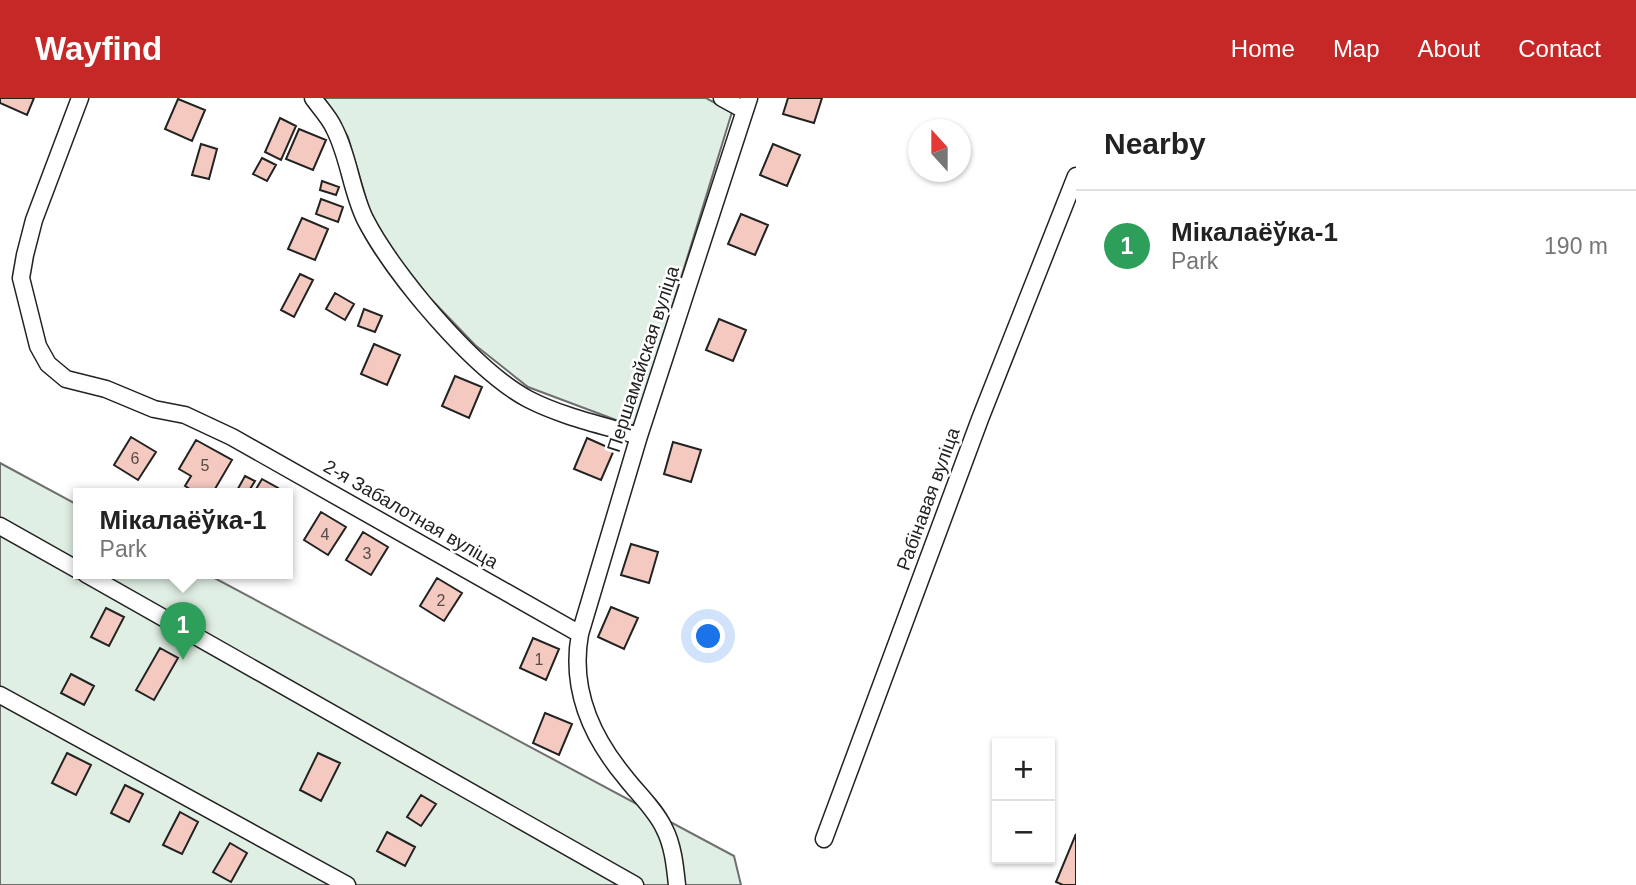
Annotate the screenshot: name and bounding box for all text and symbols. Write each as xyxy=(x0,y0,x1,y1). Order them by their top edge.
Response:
text: Wayfind xyxy=(35,30,162,67)
text: Home xyxy=(1231,35,1295,62)
text: Map xyxy=(1333,35,1380,62)
text: About xyxy=(1418,35,1480,62)
text: Contact xyxy=(1518,35,1601,62)
north arrow xyxy=(908,119,971,182)
text: Nearby xyxy=(1104,127,1206,160)
text: Мікалаёўка-1 xyxy=(1171,217,1338,247)
text: 1 xyxy=(1121,233,1133,259)
text: 190 m xyxy=(1544,233,1608,259)
text: Park xyxy=(1171,248,1218,274)
street label: Першамайская вуліца xyxy=(603,263,683,455)
street label: Рабінавая вуліца xyxy=(892,424,964,573)
house number: 6 xyxy=(131,450,140,467)
street label: 2-я Забалотная вуліца xyxy=(320,455,502,573)
house number: 5 xyxy=(201,457,210,474)
popup xyxy=(73,488,293,579)
text: Мікалаёўка-1 xyxy=(100,505,266,535)
house number: 4 xyxy=(321,526,330,543)
text: Park xyxy=(100,536,147,562)
house number: 3 xyxy=(363,545,372,562)
house number: 2 xyxy=(437,592,446,609)
pin: 1 xyxy=(160,602,206,660)
your location xyxy=(691,619,725,653)
house number: 1 xyxy=(535,651,544,668)
map controls xyxy=(992,738,1055,864)
button: + xyxy=(992,738,1055,801)
button: − xyxy=(992,801,1055,864)

